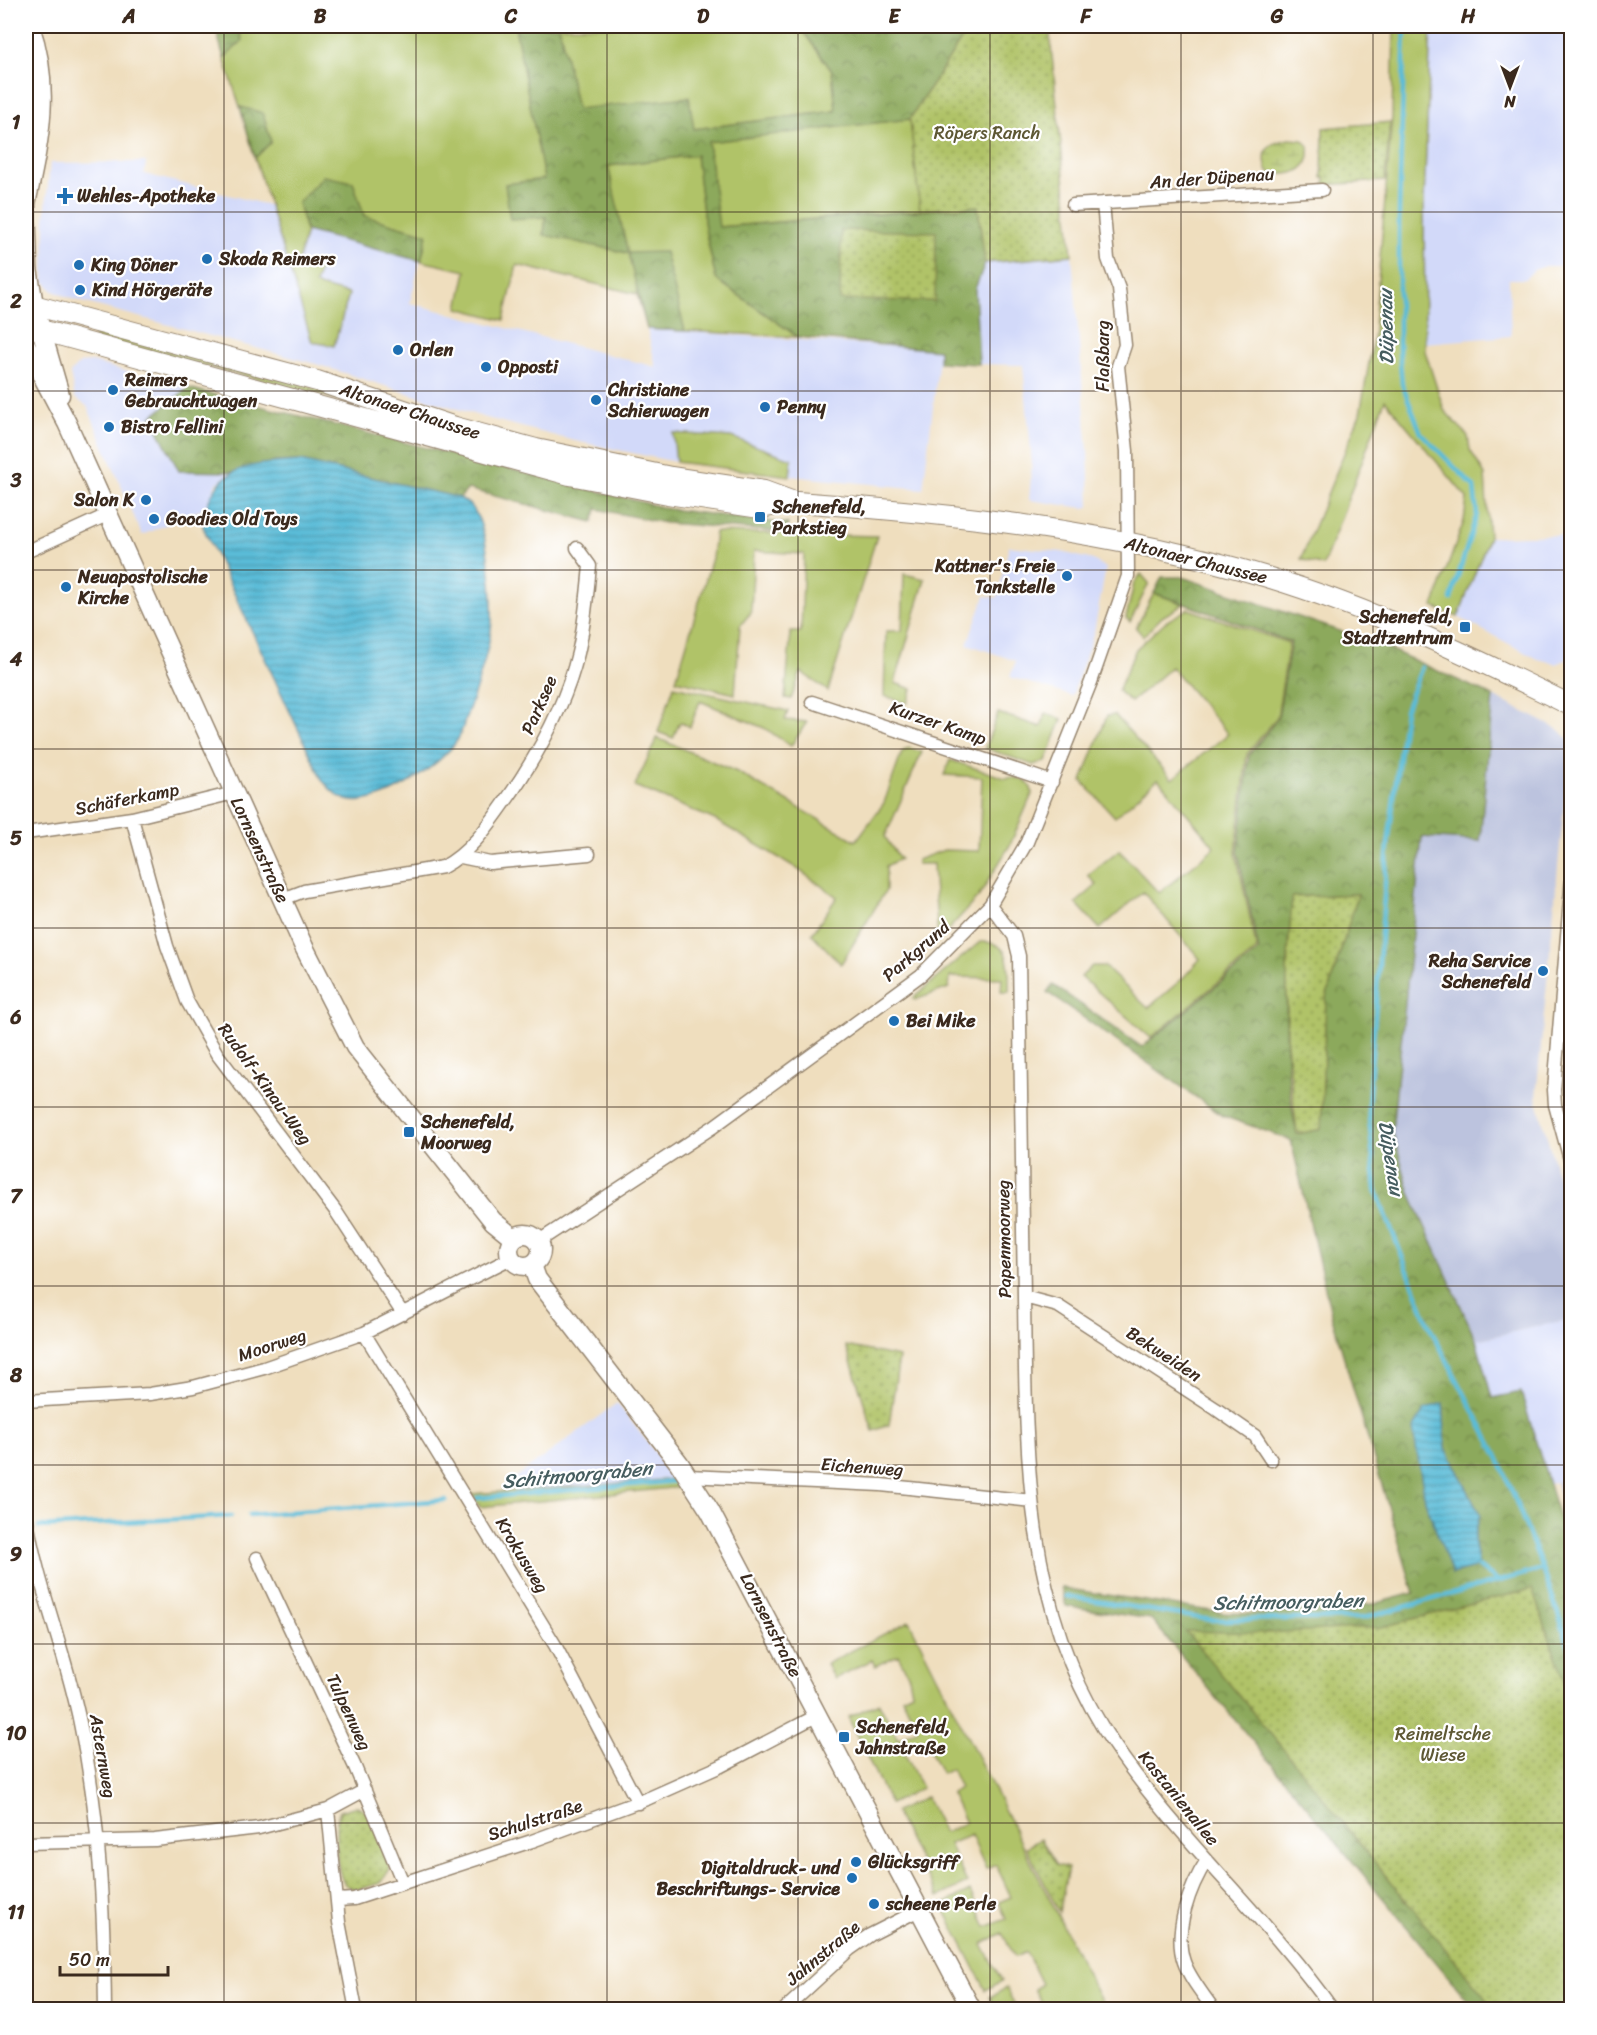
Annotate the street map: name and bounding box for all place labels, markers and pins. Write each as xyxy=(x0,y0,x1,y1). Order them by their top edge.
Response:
place label: Wehles-Apotheke xyxy=(77,180,216,212)
marker: Wehles-Apotheke xyxy=(58,189,72,203)
place label: Skoda Reimers xyxy=(218,243,336,275)
place label: King Döner xyxy=(90,249,178,281)
marker: Skoda Reimers xyxy=(200,252,214,266)
marker: King Döner xyxy=(72,258,86,272)
place label: Kind Hörgeräte xyxy=(91,274,213,306)
marker: Kind Hörgeräte xyxy=(73,283,87,297)
place label: Orlen xyxy=(410,334,453,366)
marker: Orlen xyxy=(391,343,405,357)
place label: Opposti xyxy=(498,351,559,383)
marker: Opposti xyxy=(479,360,493,374)
place label: Reimers Gebrauchtwagen xyxy=(124,364,258,417)
place label: Christiane Schierwagen xyxy=(607,374,709,427)
marker: Reimers Gebrauchtwagen xyxy=(106,383,120,397)
place label: Penny xyxy=(777,391,827,423)
marker: Christiane Schierwagen xyxy=(589,393,603,407)
marker: Penny xyxy=(758,400,772,414)
place label: Bistro Fellini xyxy=(121,411,224,443)
marker: Bistro Fellini xyxy=(102,420,116,434)
place label: Salon K xyxy=(73,484,135,516)
place label: Schenefeld, Parkstieg xyxy=(771,491,866,544)
marker: Salon K xyxy=(139,493,153,507)
place label: Goodies Old Toys xyxy=(165,503,298,535)
marker: Schenefeld, Parkstieg xyxy=(753,510,767,524)
marker: Goodies Old Toys xyxy=(147,512,161,526)
place label: Kattner's Freie Tankstelle xyxy=(934,550,1055,603)
place label: Neuapostolische Kirche xyxy=(77,561,209,614)
marker: Kattner's Freie Tankstelle xyxy=(1060,569,1074,583)
marker: Neuapostolische Kirche xyxy=(59,580,73,594)
place label: Schenefeld, Stadtzentrum xyxy=(1341,601,1453,654)
marker: Schenefeld, Stadtzentrum xyxy=(1458,620,1472,634)
place label: Reha Service Schenefeld xyxy=(1428,945,1533,998)
marker: Reha Service Schenefeld xyxy=(1536,964,1550,978)
place label: Bei Mike xyxy=(906,1005,976,1037)
marker: Bei Mike xyxy=(887,1014,901,1028)
place label: Schenefeld, Moorweg xyxy=(420,1106,515,1159)
marker: Schenefeld, Moorweg xyxy=(402,1125,416,1139)
place label: Schenefeld, Jahnstraße xyxy=(855,1711,950,1764)
marker: Schenefeld, Jahnstraße xyxy=(837,1730,851,1744)
place label: Glücksgriff xyxy=(867,1846,961,1878)
place label: Digitaldruck- und Beschriftungs- Service xyxy=(656,1852,842,1905)
marker: Glücksgriff xyxy=(849,1855,863,1869)
marker: Digitaldruck- und Beschriftungs- Service xyxy=(845,1871,859,1885)
place label: scheene Perle xyxy=(885,1888,997,1920)
marker: scheene Perle xyxy=(867,1897,881,1911)

